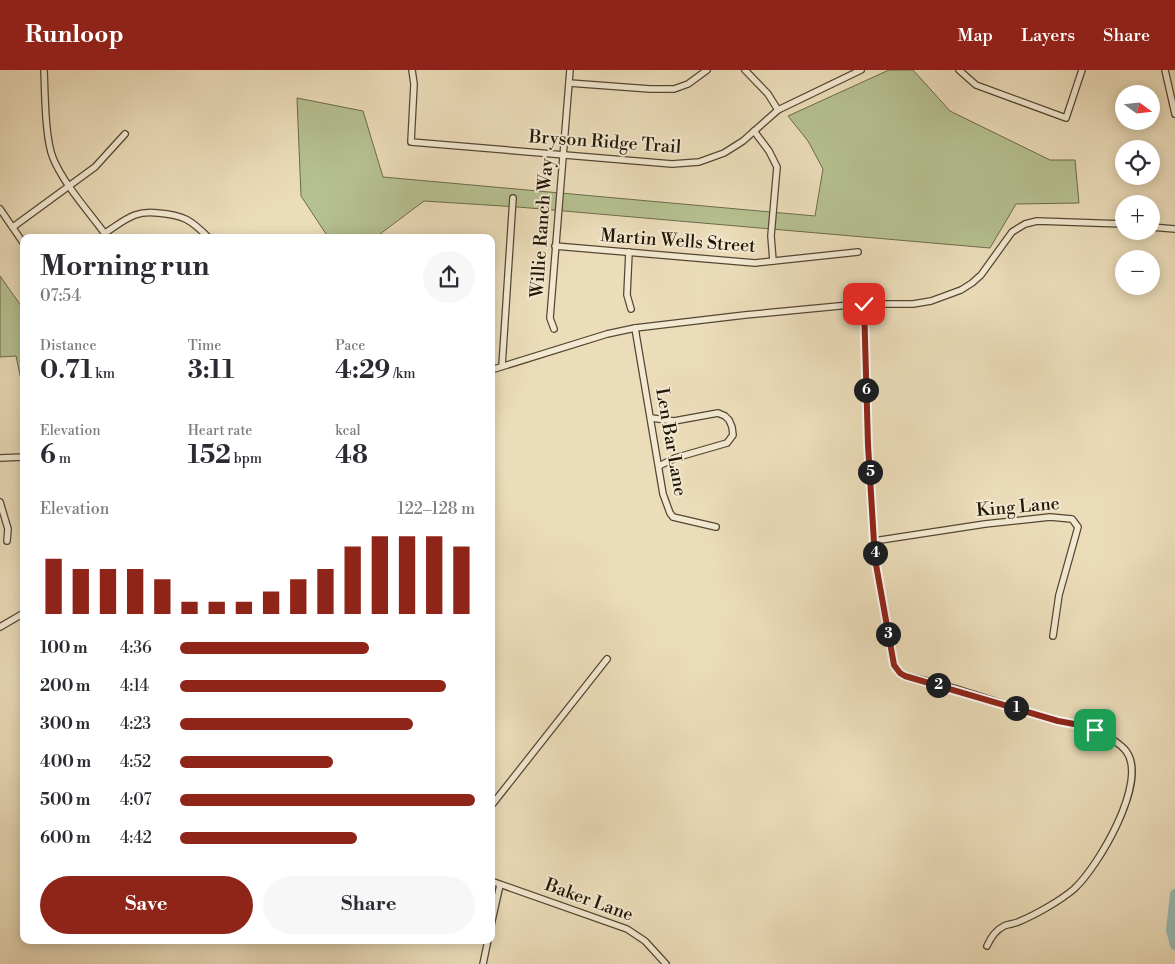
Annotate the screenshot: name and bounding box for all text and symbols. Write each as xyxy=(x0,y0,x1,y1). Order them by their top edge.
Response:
text: Runloop xyxy=(25,20,124,50)
text: Map xyxy=(958,24,993,47)
text: Layers xyxy=(1021,24,1075,47)
text: Share xyxy=(1103,24,1150,47)
north arrow xyxy=(1115,85,1160,130)
map controls xyxy=(1115,85,1160,295)
street label: Bryson Ridge Trail xyxy=(527,125,683,159)
button: locate xyxy=(1115,140,1160,185)
street label: Willie Ranch Way xyxy=(526,157,558,300)
button: + xyxy=(1115,195,1160,240)
street label: Martin Wells Street xyxy=(600,224,757,258)
text: Morning run xyxy=(40,249,209,284)
button: − xyxy=(1115,250,1160,295)
button: share xyxy=(423,251,475,303)
pin xyxy=(843,283,885,325)
text: 07:54 xyxy=(40,286,81,306)
icon: check xyxy=(850,290,878,318)
text: Distance xyxy=(40,337,97,355)
text: Time xyxy=(188,337,221,355)
text: Pace xyxy=(335,337,365,355)
text: 0.71 xyxy=(40,355,92,386)
text: 3:11 xyxy=(188,355,234,386)
text: 4:29 xyxy=(335,355,390,386)
text: km xyxy=(92,365,115,383)
text: /km xyxy=(390,365,415,383)
pin: 6 xyxy=(854,378,878,402)
text: 6 xyxy=(862,381,871,399)
street label: Len Bar Lane xyxy=(650,386,692,498)
text: Elevation xyxy=(40,422,101,440)
text: Heart rate xyxy=(188,422,252,440)
text: kcal xyxy=(335,422,361,440)
text: 6 xyxy=(40,440,56,471)
text: 152 xyxy=(188,440,231,471)
text: 48 xyxy=(335,440,368,471)
text: m xyxy=(56,450,71,468)
text: bpm xyxy=(231,450,262,468)
pin: 5 xyxy=(858,460,882,484)
text: 5 xyxy=(866,463,875,481)
street label: King Lane xyxy=(975,492,1061,522)
text: Elevation xyxy=(40,499,109,519)
text: 122–128 m xyxy=(397,499,475,519)
pin: 4 xyxy=(862,540,888,566)
text: 4 xyxy=(871,544,880,562)
pin: 3 xyxy=(876,622,900,646)
text: 3 xyxy=(884,625,893,643)
text: 100 m xyxy=(40,638,88,658)
text: 4:36 xyxy=(120,638,152,658)
pin: 2 xyxy=(926,672,950,698)
text: 200 m xyxy=(40,676,90,696)
text: 4:14 xyxy=(120,676,149,696)
text: 2 xyxy=(934,676,943,694)
pin: 1 xyxy=(1004,696,1028,720)
text: 1 xyxy=(1013,699,1020,717)
pin xyxy=(1074,709,1116,751)
text: 300 m xyxy=(40,714,90,734)
text: 4:23 xyxy=(120,714,151,734)
icon: arrive xyxy=(1081,716,1109,744)
text: 400 m xyxy=(40,752,91,772)
text: 4:52 xyxy=(120,752,151,772)
text: 500 m xyxy=(40,790,90,810)
text: 4:07 xyxy=(120,790,152,810)
text: 600 m xyxy=(40,828,90,848)
text: 4:42 xyxy=(120,828,152,848)
street label: Baker Lane xyxy=(541,873,636,927)
button: Save xyxy=(40,876,253,934)
button: Share xyxy=(263,876,475,934)

